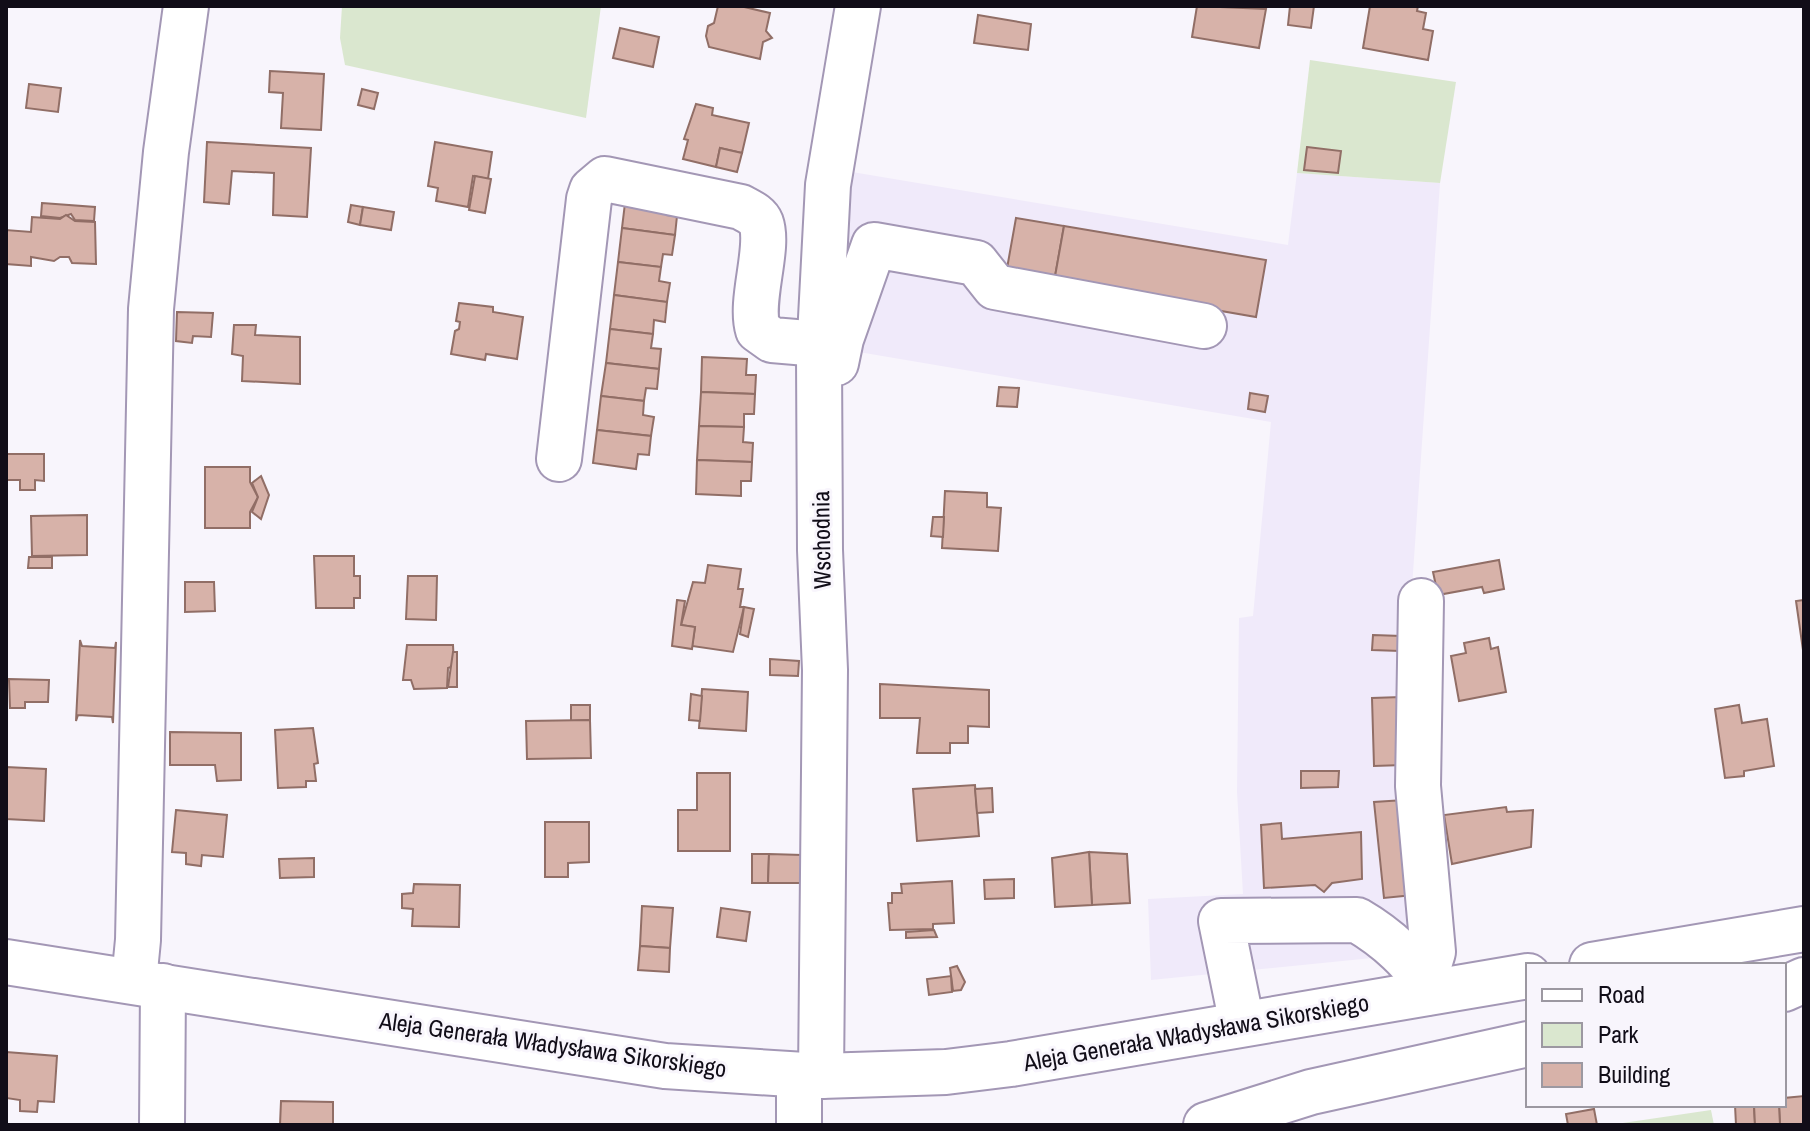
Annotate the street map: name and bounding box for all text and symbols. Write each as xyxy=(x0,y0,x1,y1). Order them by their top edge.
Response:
street label: Wschodnia xyxy=(804,490,838,589)
legend xyxy=(1526,963,1786,1107)
text: Road xyxy=(1598,978,1645,1010)
street label: Aleja Generała Władysława Sikorskiego xyxy=(1020,986,1371,1078)
street label: Aleja Generała Władysława Sikorskiego xyxy=(376,1004,729,1084)
text: Park xyxy=(1598,1018,1639,1050)
text: Building xyxy=(1598,1058,1670,1090)

